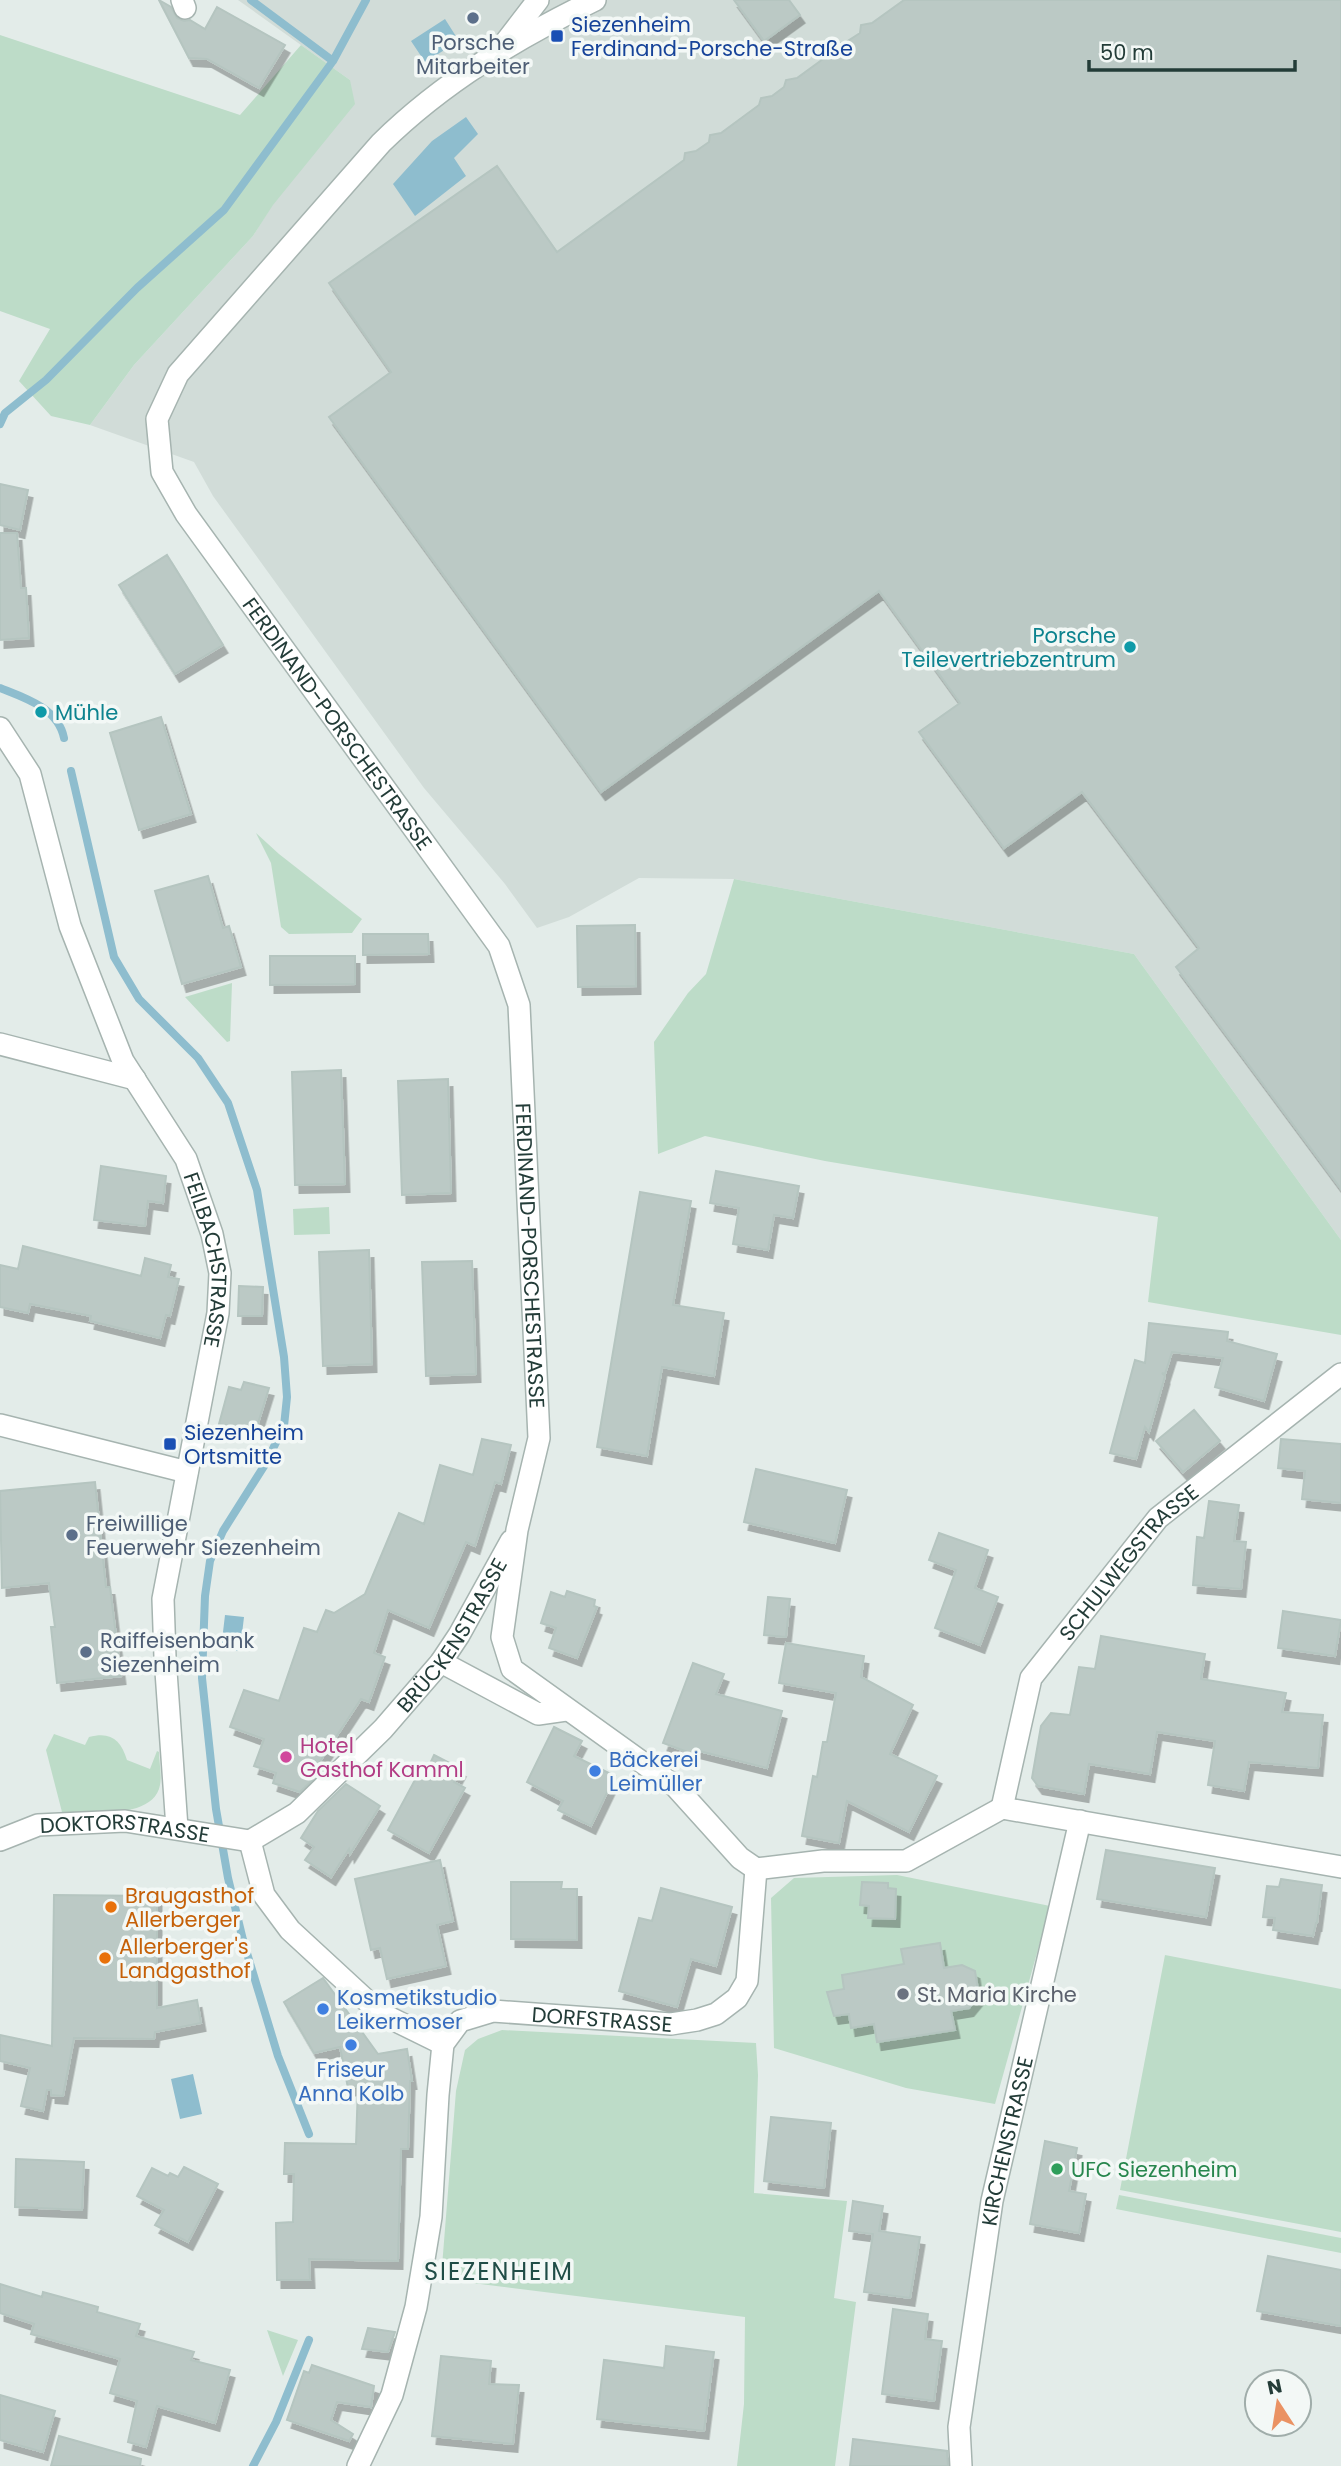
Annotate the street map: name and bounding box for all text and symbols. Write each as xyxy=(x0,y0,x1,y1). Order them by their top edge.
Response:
marker: Porsche Mitarbeiter xyxy=(465,10,481,26)
place label: Siezenheim Ferdinand-Porsche-Straße xyxy=(571,10,853,63)
place label: Porsche Mitarbeiter xyxy=(416,28,530,81)
marker: Siezenheim Ferdinand-Porsche-Straße xyxy=(549,28,565,44)
scale bar xyxy=(1089,28,1296,72)
text: 50 m xyxy=(1100,38,1154,67)
street label: FERDINAND-PORSCHESTRASSE xyxy=(236,591,439,856)
place label: Porsche Teilevertriebzentrum xyxy=(901,621,1116,674)
marker: Porsche Teilevertriebzentrum xyxy=(1122,639,1138,655)
place label: Mühle xyxy=(55,698,118,727)
marker: Mühle xyxy=(33,704,49,720)
street label: FERDINAND-PORSCHESTRASSE xyxy=(509,1102,552,1409)
street label: FEILBACHSTRASSE xyxy=(177,1168,234,1350)
place label: Siezenheim Ortsmitte xyxy=(184,1418,304,1471)
marker: Siezenheim Ortsmitte xyxy=(162,1436,178,1452)
street label: SCHULWEGSTRASSE xyxy=(1052,1477,1204,1646)
place label: Freiwillige Feuerwehr Siezenheim xyxy=(86,1509,321,1562)
marker: Freiwillige Feuerwehr Siezenheim xyxy=(64,1527,80,1543)
street label: BRÜCKENSTRASSE xyxy=(390,1553,513,1718)
place label: Raiffeisenbank Siezenheim xyxy=(100,1626,254,1679)
marker: Raiffeisenbank Siezenheim xyxy=(78,1644,94,1660)
place label: Hotel Gasthof Kamml xyxy=(300,1731,464,1784)
place label: Bäckerei Leimüller xyxy=(609,1745,703,1798)
marker: Hotel Gasthof Kamml xyxy=(278,1749,294,1765)
marker: Bäckerei Leimüller xyxy=(587,1763,603,1779)
street label: DOKTORSTRASSE xyxy=(39,1807,212,1849)
place label: Braugasthof Allerberger xyxy=(125,1881,254,1934)
marker: Braugasthof Allerberger xyxy=(103,1899,119,1915)
place label: Allerberger's Landgasthof xyxy=(119,1932,251,1985)
marker: Allerberger's Landgasthof xyxy=(97,1950,113,1966)
place label: St. Maria Kirche xyxy=(917,1980,1077,2009)
place label: Kosmetikstudio Leikermoser xyxy=(337,1983,497,2036)
marker: St. Maria Kirche xyxy=(895,1986,911,2002)
street label: DORFSTRASSE xyxy=(531,1999,673,2039)
marker: Kosmetikstudio Leikermoser xyxy=(315,2001,331,2017)
marker: Friseur Anna Kolb xyxy=(343,2037,359,2053)
street label: KIRCHENSTRASSE xyxy=(974,2054,1040,2228)
place label: Friseur Anna Kolb xyxy=(298,2055,404,2108)
place label: UFC Siezenheim xyxy=(1071,2155,1237,2184)
marker: UFC Siezenheim xyxy=(1049,2161,1065,2177)
district label: SIEZENHEIM xyxy=(424,2255,574,2288)
north arrow xyxy=(1243,2368,1313,2438)
text: N xyxy=(1265,2372,1284,2402)

